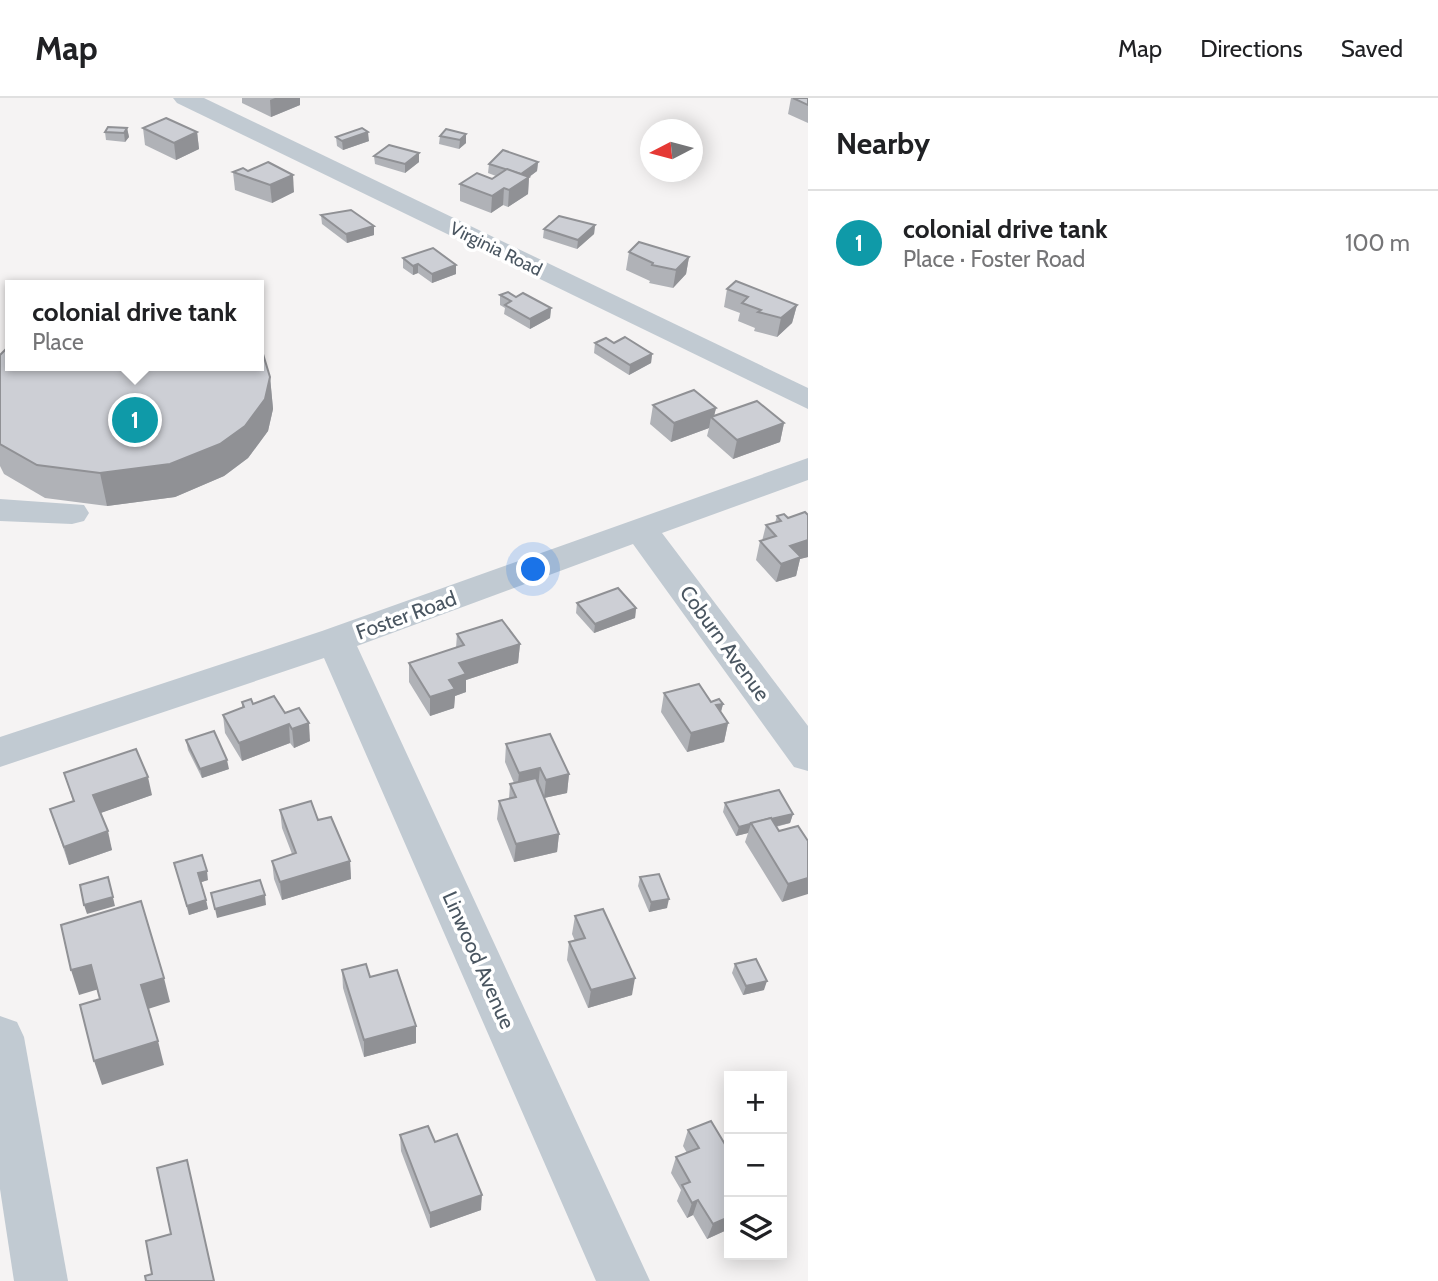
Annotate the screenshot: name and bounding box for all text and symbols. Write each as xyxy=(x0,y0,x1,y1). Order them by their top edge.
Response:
text: Map xyxy=(35,28,98,68)
text: Map xyxy=(1118,34,1162,63)
text: Directions xyxy=(1200,34,1303,63)
text: Saved xyxy=(1341,34,1403,63)
north arrow xyxy=(640,119,703,182)
text: Nearby xyxy=(836,125,930,162)
text: colonial drive tank xyxy=(903,213,1108,245)
street label: Virginia Road xyxy=(446,217,546,281)
text: 1 xyxy=(855,229,863,257)
text: 100 m xyxy=(1345,229,1410,257)
text: Place · Foster Road xyxy=(903,245,1085,273)
popup xyxy=(5,280,264,371)
text: colonial drive tank xyxy=(32,296,237,328)
text: Place xyxy=(32,328,84,356)
pin: 1 xyxy=(112,394,158,446)
your location xyxy=(516,552,550,586)
street label: Coburn Avenue xyxy=(675,580,775,706)
street label: Foster Road xyxy=(352,585,460,645)
street label: Linwood Avenue xyxy=(438,887,521,1033)
map controls xyxy=(724,1071,787,1260)
button: + xyxy=(724,1071,787,1134)
button: − xyxy=(724,1134,787,1197)
button: layers xyxy=(724,1197,787,1260)

